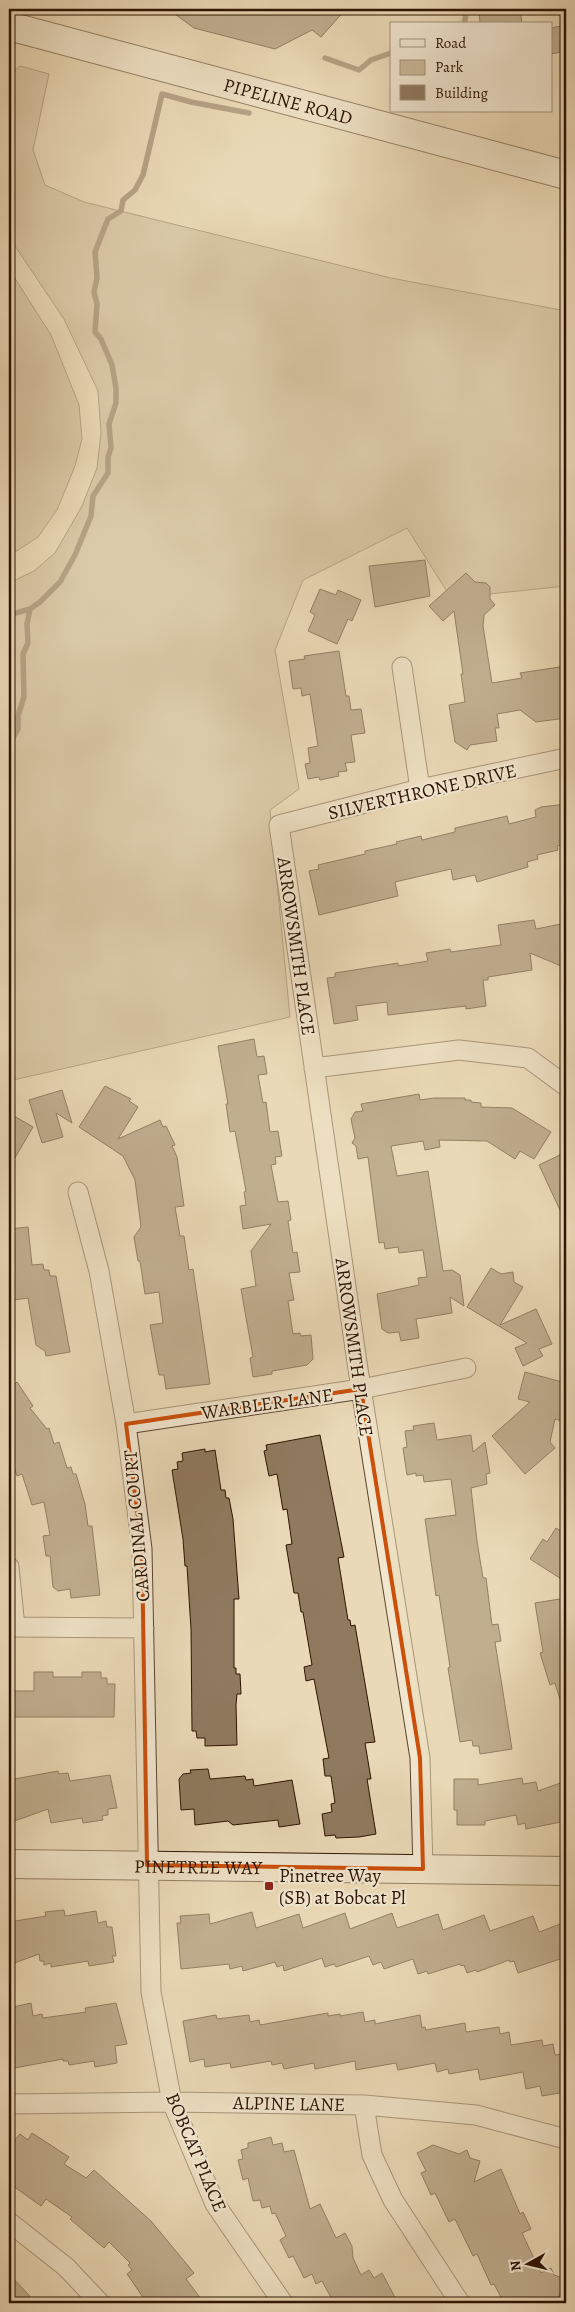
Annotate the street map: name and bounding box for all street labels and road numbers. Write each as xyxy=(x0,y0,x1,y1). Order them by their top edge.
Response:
street label: PIPELINE ROAD xyxy=(220,72,355,131)
street label: SILVERTHRONE DRIVE xyxy=(325,758,519,826)
street label: ARROWSMITH PLACE xyxy=(270,854,321,1037)
street label: ARROWSMITH PLACE xyxy=(328,1255,379,1438)
street label: WARBLER LANE xyxy=(199,1382,335,1426)
street label: CARDINAL COURT xyxy=(117,1448,157,1603)
street label: PINETREE WAY xyxy=(134,1854,263,1881)
street label: BOBCAT PLACE xyxy=(159,2089,233,2216)
street label: ALPINE LANE xyxy=(232,2090,345,2118)

